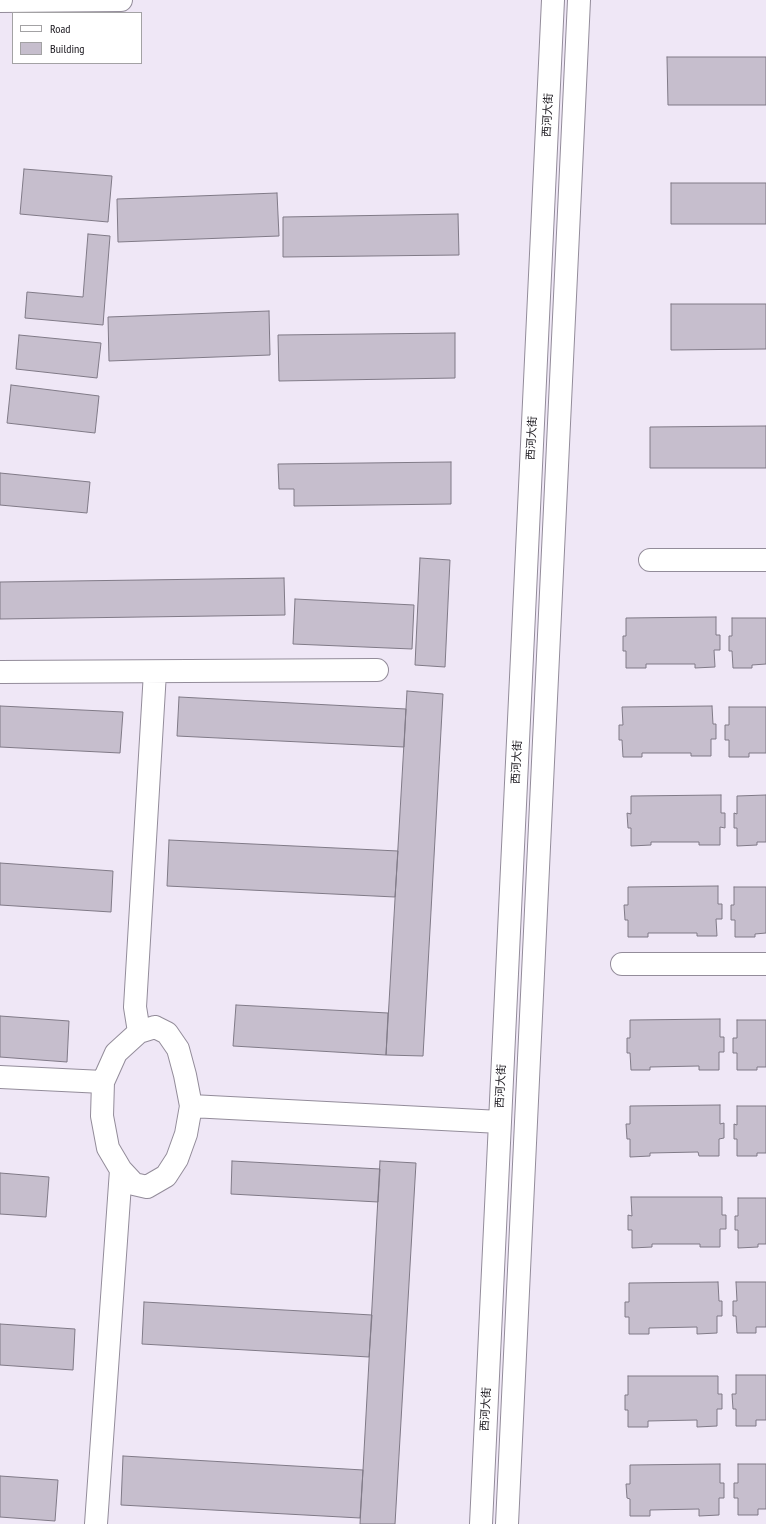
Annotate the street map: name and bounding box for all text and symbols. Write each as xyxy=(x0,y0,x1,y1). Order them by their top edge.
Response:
legend xyxy=(12,12,142,64)
text: Road xyxy=(50,21,70,36)
text: Building xyxy=(50,41,85,56)
street label: 西河大街 xyxy=(540,93,556,137)
street label: 西河大街 xyxy=(524,416,540,460)
street label: 西河大街 xyxy=(509,740,525,784)
street label: 西河大街 xyxy=(493,1064,509,1108)
street label: 西河大街 xyxy=(478,1387,494,1431)

